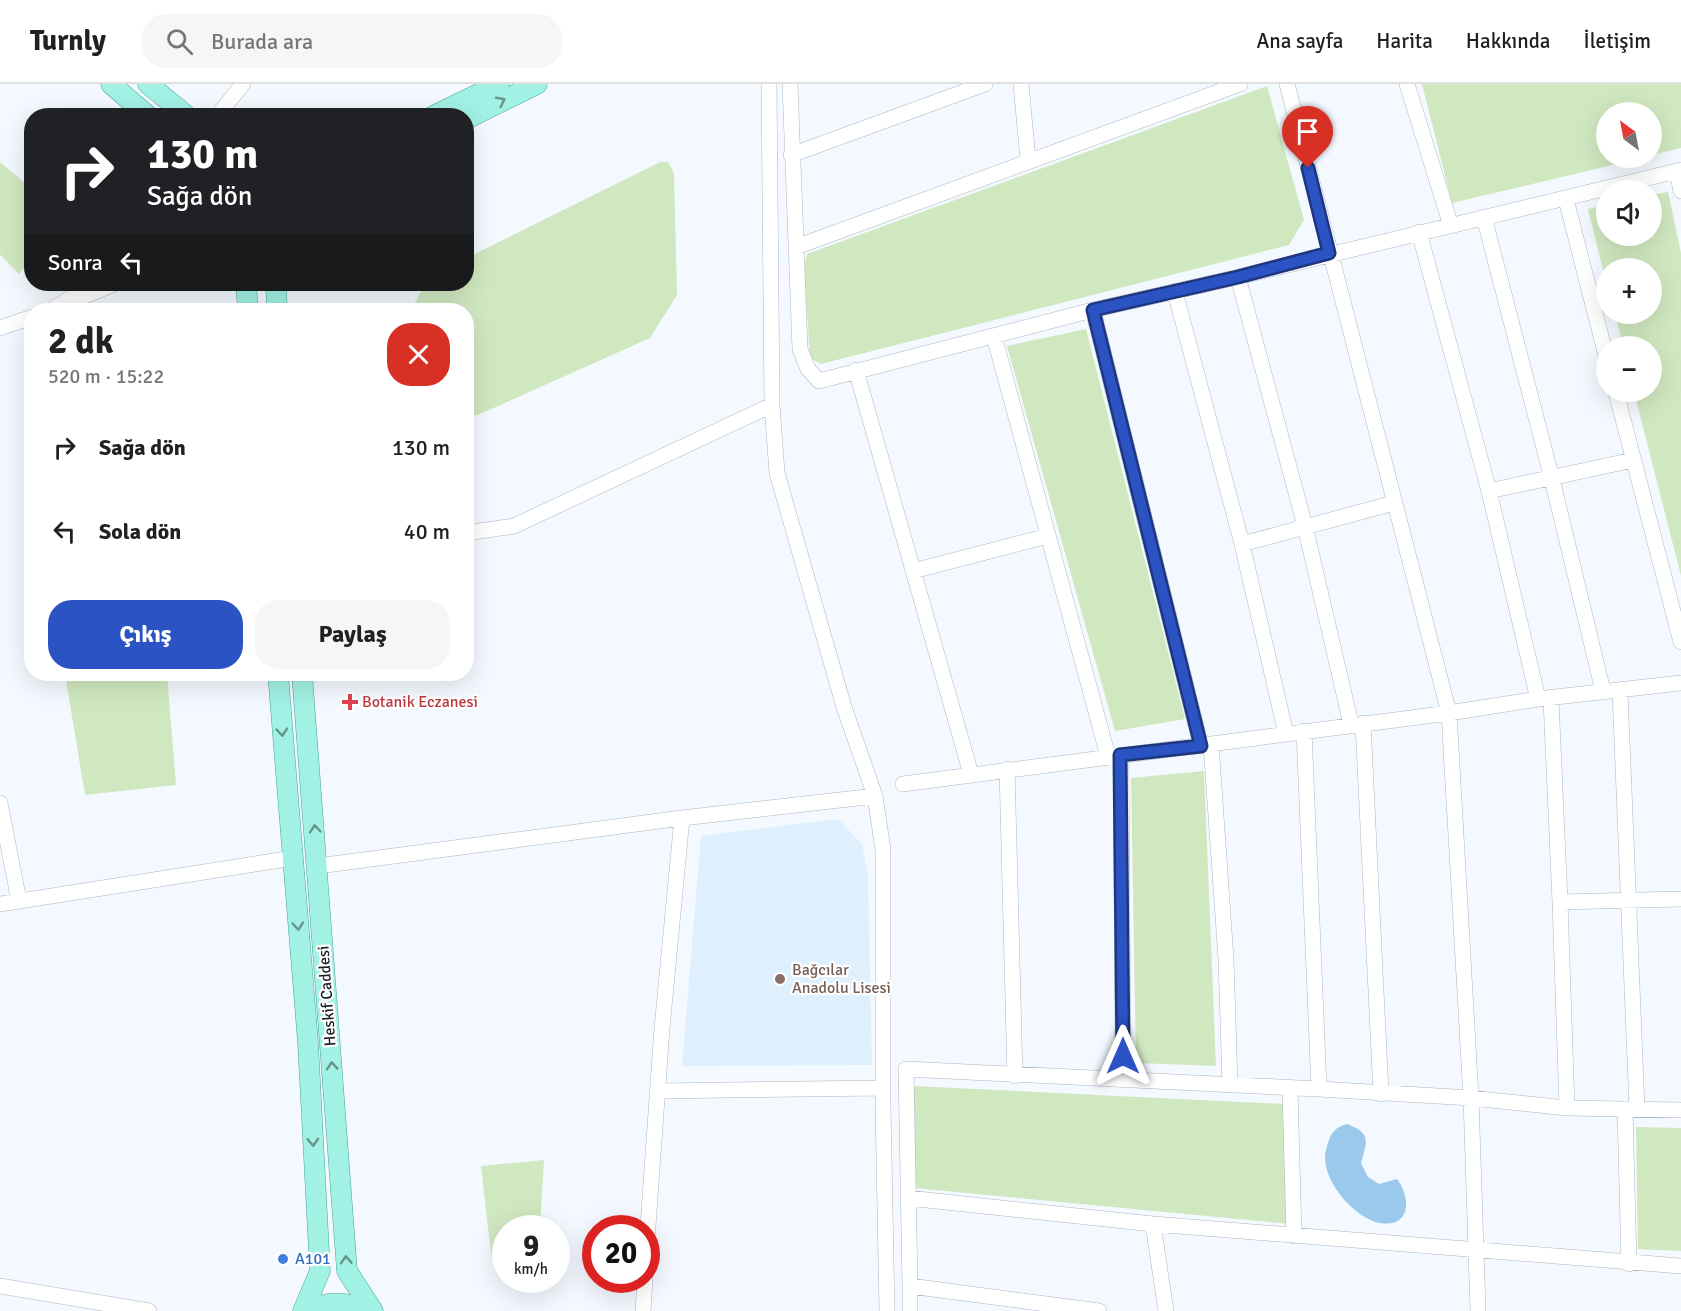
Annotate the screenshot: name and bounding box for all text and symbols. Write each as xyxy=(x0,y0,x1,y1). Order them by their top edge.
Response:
search box xyxy=(142,14,562,68)
text: Turnly xyxy=(30,24,106,58)
icon: search xyxy=(163,25,196,58)
text: Burada ara xyxy=(211,28,313,55)
text: Ana sayfa xyxy=(1256,28,1343,54)
text: Harita xyxy=(1376,28,1433,54)
text: Hakkında xyxy=(1466,28,1551,54)
text: İletişim xyxy=(1584,28,1651,54)
one-way arrow xyxy=(495,97,506,108)
north arrow xyxy=(1596,102,1662,168)
map controls xyxy=(1596,102,1662,402)
pin xyxy=(1282,106,1333,168)
icon: arrive xyxy=(1291,115,1324,148)
text: 130 m xyxy=(147,129,258,180)
icon: right xyxy=(48,132,126,210)
text: Sağa dön xyxy=(147,180,253,213)
button: sound xyxy=(1596,180,1662,246)
icon: left xyxy=(115,246,148,279)
text: Sonra xyxy=(48,249,103,276)
button: + xyxy=(1596,258,1662,324)
text: 2 dk xyxy=(48,319,114,364)
button: close xyxy=(387,323,450,386)
button: − xyxy=(1596,336,1662,402)
text: 520 m · 15:22 xyxy=(48,364,164,389)
icon: right xyxy=(48,431,81,464)
text: Sağa dön xyxy=(99,434,186,461)
text: 130 m xyxy=(392,434,450,461)
icon: left xyxy=(48,515,81,548)
text: Sola dön xyxy=(99,518,181,545)
text: 40 m xyxy=(404,518,450,545)
button: Çıkış xyxy=(48,600,243,669)
button: Paylaş xyxy=(255,600,450,669)
place label: Botanik Eczanesi xyxy=(362,692,478,712)
marker: Botanik Eczanesi xyxy=(343,695,357,709)
one-way arrow xyxy=(275,727,288,736)
one-way arrow xyxy=(309,825,322,834)
one-way arrow xyxy=(291,922,304,931)
street label: Heskif Caddesi xyxy=(314,945,340,1047)
place label: Bağcılar Anadolu Lisesi xyxy=(792,960,891,998)
marker: Bağcılar Anadolu Lisesi xyxy=(773,972,787,986)
position arrow xyxy=(1091,1024,1155,1088)
one-way arrow xyxy=(326,1061,339,1070)
one-way arrow xyxy=(307,1137,320,1146)
speed limit sign: 20 xyxy=(582,1215,660,1293)
text: 9 xyxy=(523,1228,539,1265)
place label: A101 xyxy=(295,1249,331,1269)
marker: A101 xyxy=(276,1252,290,1266)
one-way arrow xyxy=(340,1256,353,1265)
text: km/h xyxy=(514,1260,548,1278)

